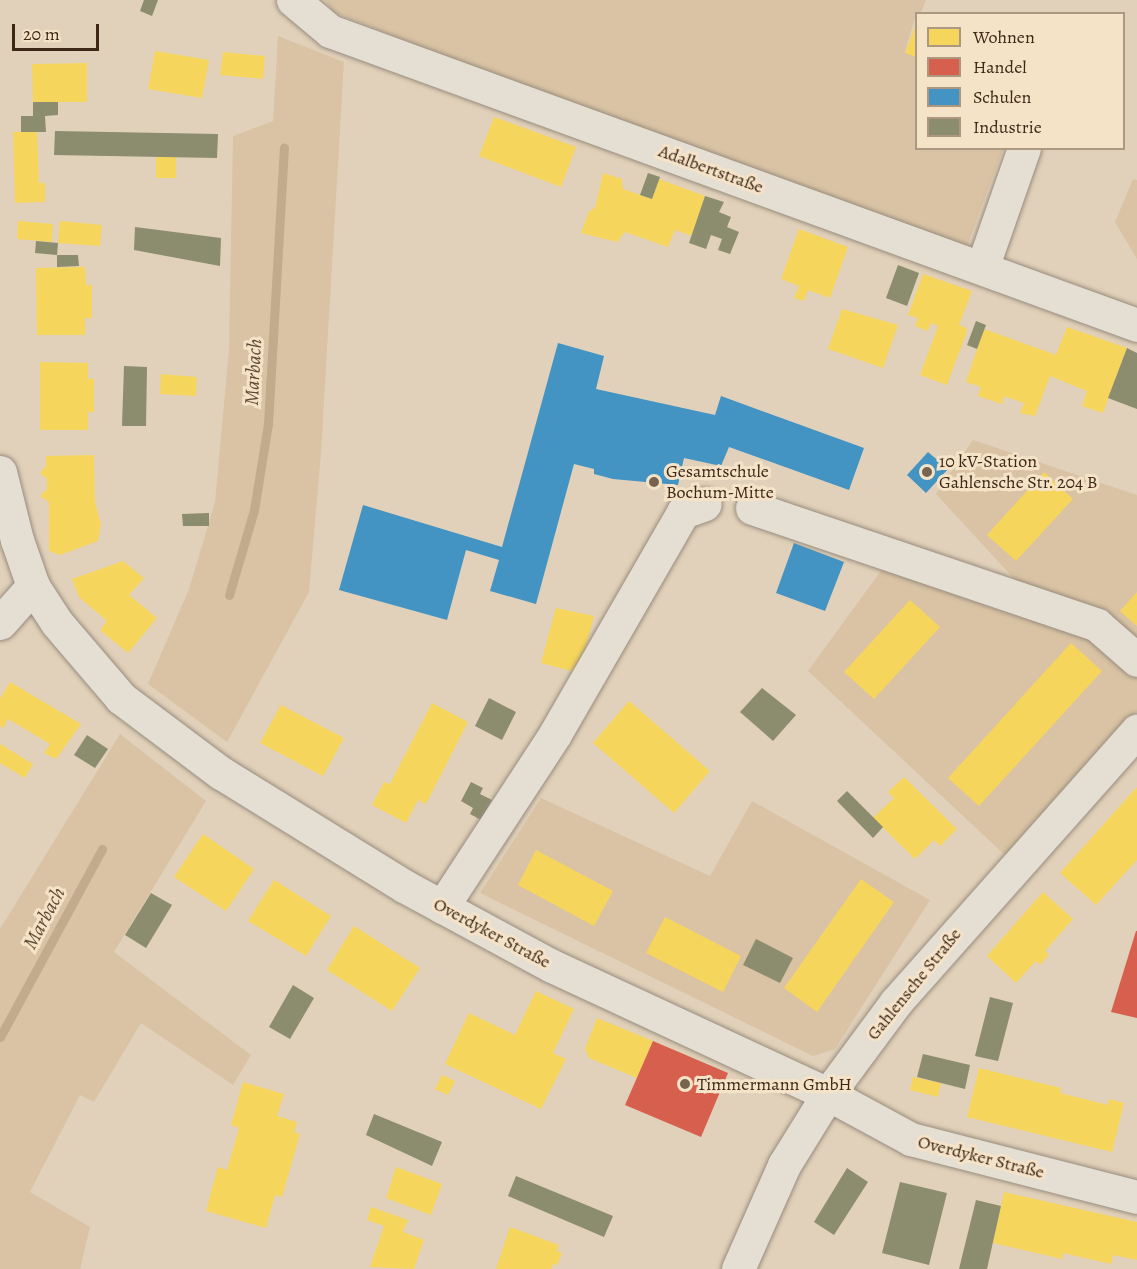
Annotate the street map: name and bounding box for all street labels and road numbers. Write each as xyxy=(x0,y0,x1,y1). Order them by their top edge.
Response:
street label: Adalbertstraße xyxy=(656,140,766,198)
street label: Overdyker Straße xyxy=(430,893,554,973)
street label: Gahlensche Straße xyxy=(862,924,966,1044)
street label: Overdyker Straße xyxy=(916,1131,1046,1183)

